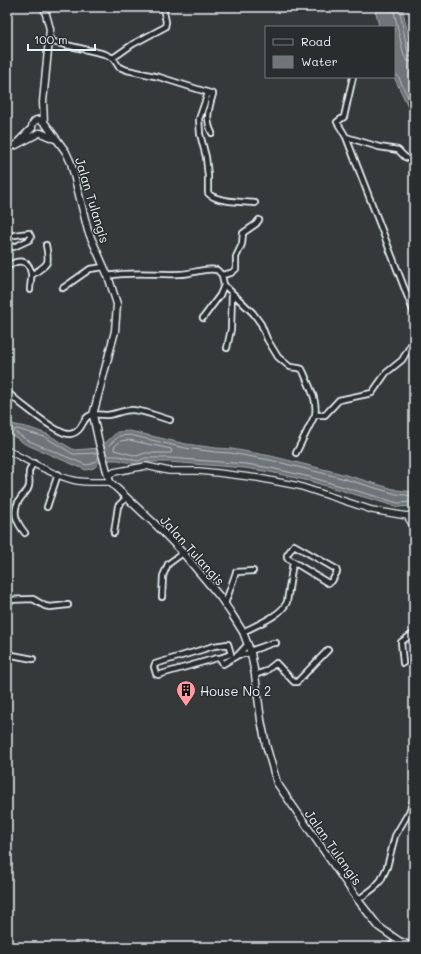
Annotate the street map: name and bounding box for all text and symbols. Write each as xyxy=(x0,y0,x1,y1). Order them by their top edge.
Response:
scale bar xyxy=(28,26,95,52)
legend xyxy=(265,26,395,78)
text: 100 m xyxy=(34,31,68,47)
text: Road xyxy=(301,33,331,49)
text: Water xyxy=(301,53,338,69)
street label: Jalan Tulangis xyxy=(72,155,114,245)
street label: Jalan Tulangis xyxy=(157,511,229,589)
building icon: House No 2 xyxy=(175,679,197,707)
place label: House No 2 xyxy=(200,682,271,699)
street label: Jalan Tulangis xyxy=(302,806,366,888)

